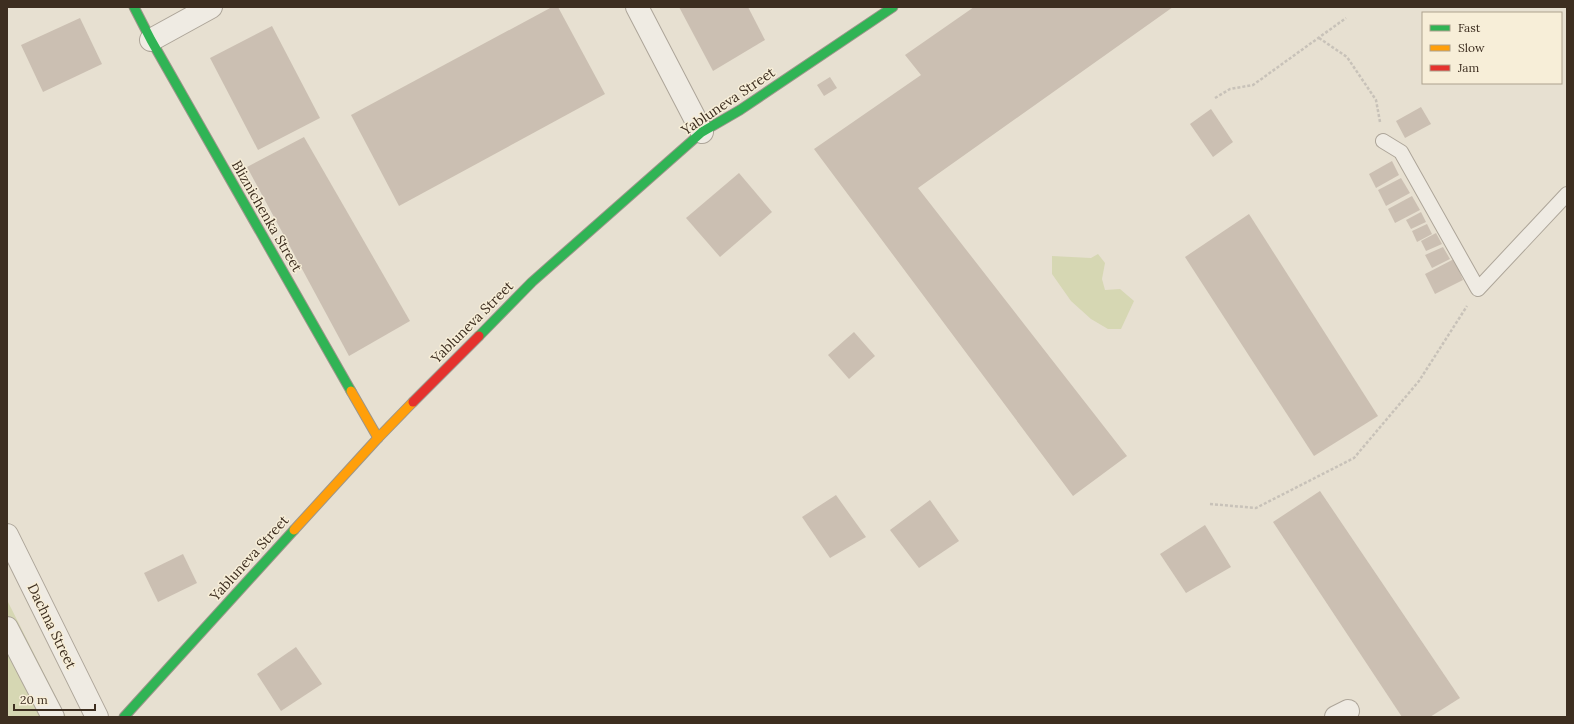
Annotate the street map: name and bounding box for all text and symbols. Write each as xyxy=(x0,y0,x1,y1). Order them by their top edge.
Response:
legend xyxy=(1422,12,1562,84)
text: Fast xyxy=(1458,20,1481,35)
text: Slow xyxy=(1458,40,1485,55)
text: Jam xyxy=(1457,60,1479,75)
street label: Yabluneva Street xyxy=(677,63,779,140)
street label: Bliznichenka Street xyxy=(228,157,307,276)
street label: Yabluneva Street xyxy=(426,277,517,368)
street label: Yabluneva Street xyxy=(205,511,293,605)
street label: Dachna Street xyxy=(24,580,81,672)
scale bar xyxy=(14,686,95,712)
text: 20 m xyxy=(20,692,48,707)

